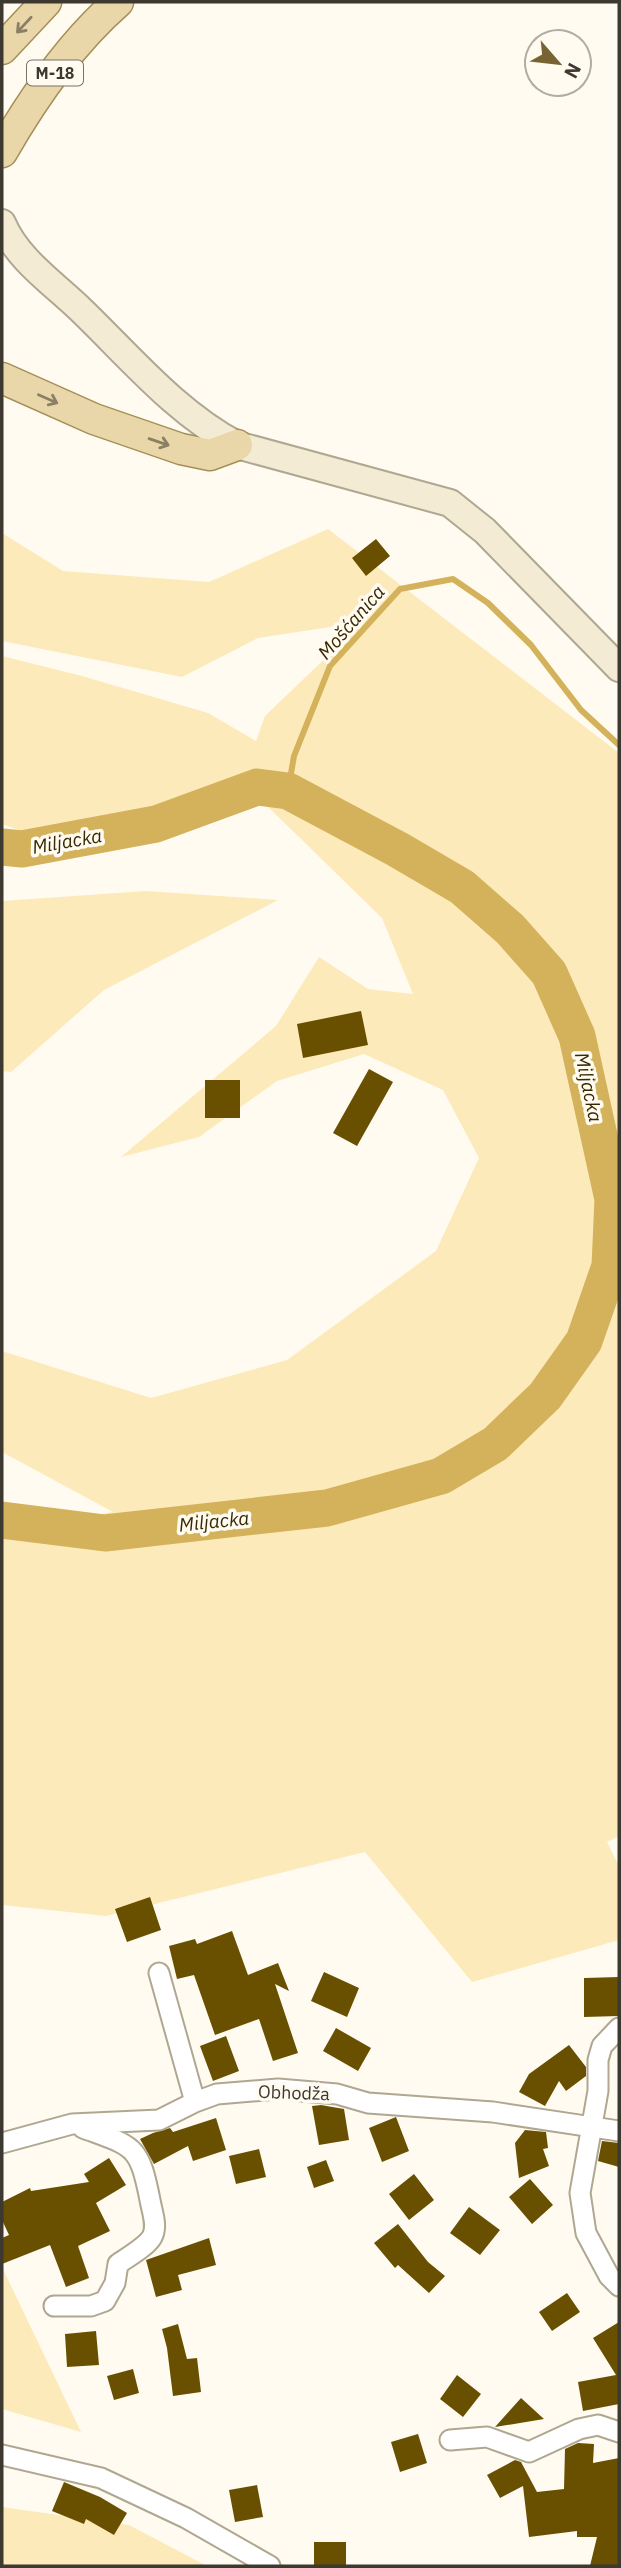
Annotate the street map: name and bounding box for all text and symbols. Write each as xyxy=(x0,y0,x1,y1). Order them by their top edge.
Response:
one-way arrow xyxy=(15,16,32,33)
north arrow xyxy=(523,28,593,98)
text: N xyxy=(559,59,587,83)
road number: M-18 xyxy=(27,60,83,86)
one-way arrow xyxy=(37,393,58,406)
one-way arrow xyxy=(147,437,169,449)
water label: Mošćanica xyxy=(312,580,390,664)
water label: Miljacka xyxy=(30,823,104,859)
water label: Miljacka xyxy=(570,1050,608,1124)
water label: Miljacka xyxy=(178,1505,250,1537)
street label: Obhodža xyxy=(258,2080,331,2105)

